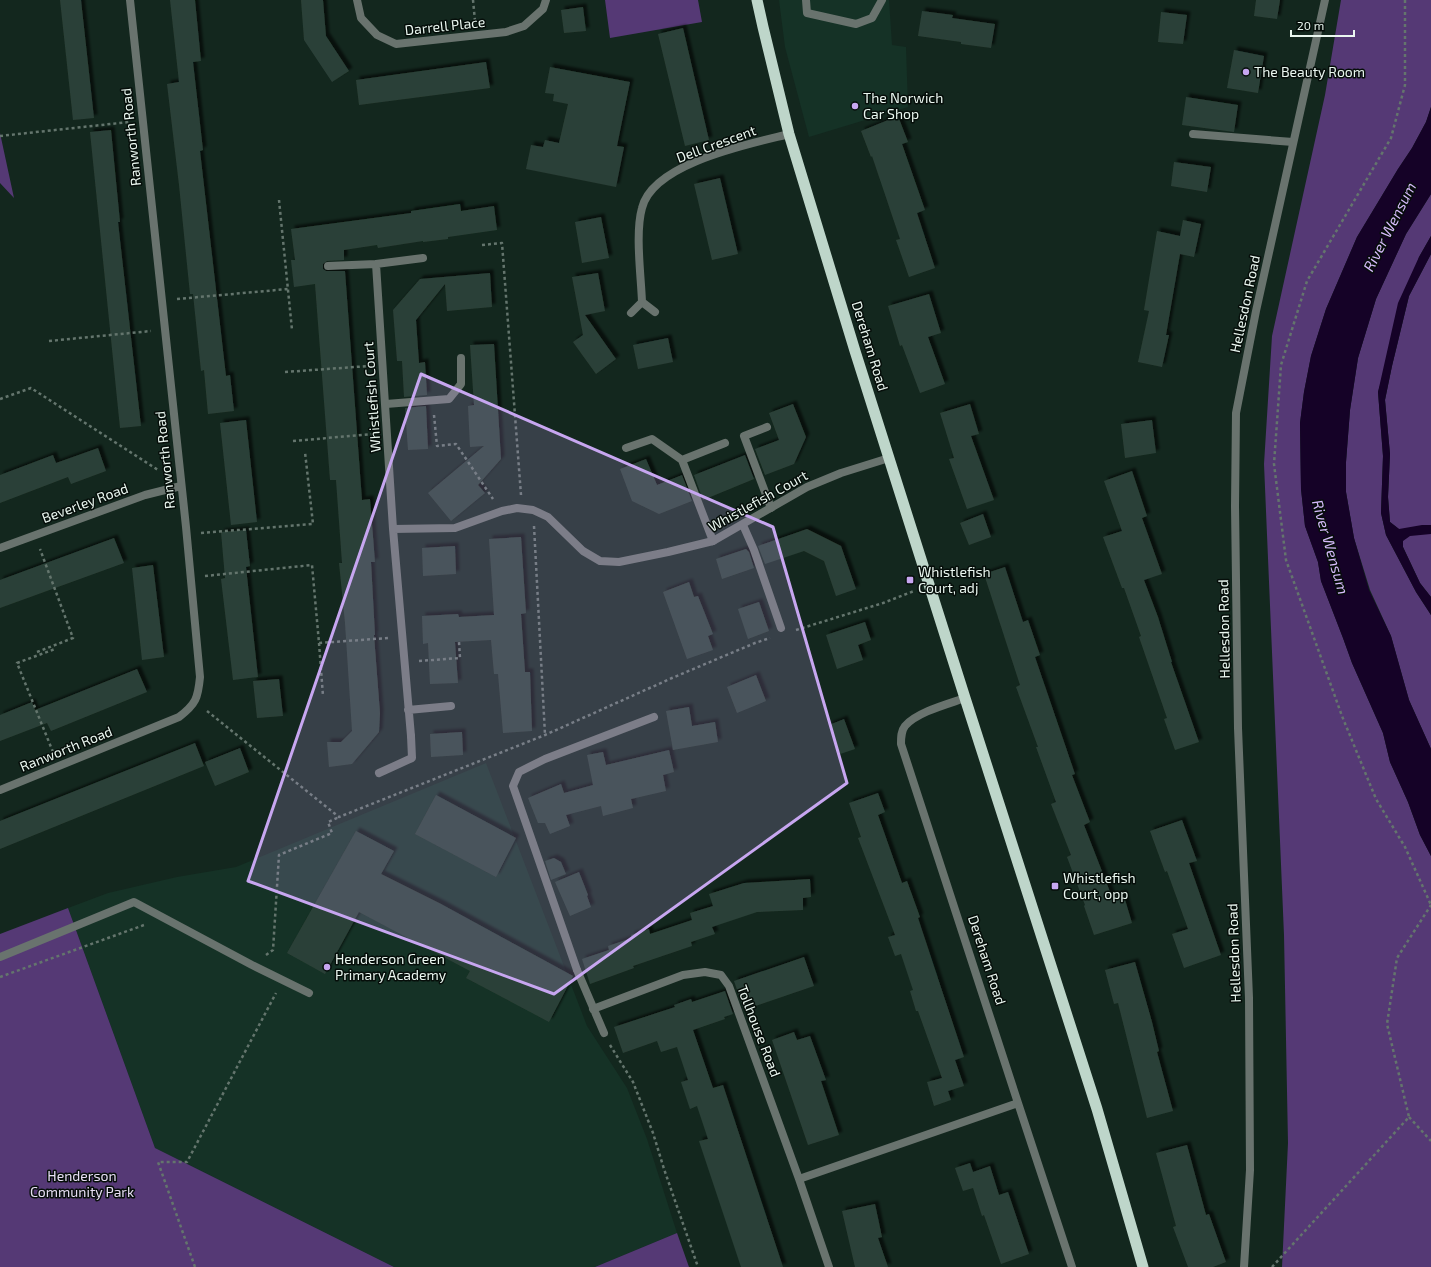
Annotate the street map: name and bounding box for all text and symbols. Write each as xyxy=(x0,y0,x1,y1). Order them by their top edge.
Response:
scale bar xyxy=(1291,12,1354,38)
street label: Darrell Place xyxy=(404,13,486,38)
text: 20 m xyxy=(1297,18,1324,32)
place label: The Beauty Room xyxy=(1254,63,1365,80)
marker: The Beauty Room xyxy=(1241,67,1251,77)
street label: Ranworth Road xyxy=(117,87,144,187)
place label: The Norwich Car Shop xyxy=(863,89,943,122)
marker: The Norwich Car Shop xyxy=(850,101,860,111)
street label: Dell Crescent xyxy=(674,121,758,166)
water label: River Wensum xyxy=(1359,179,1419,274)
street label: Hellesdon Road xyxy=(1226,254,1263,354)
street label: Dereham Road xyxy=(849,299,892,393)
street label: Whistlefish Court xyxy=(359,341,384,453)
street label: Ranworth Road xyxy=(151,410,178,510)
street label: Whistlefish Court xyxy=(705,466,810,535)
street label: Beverley Road xyxy=(39,479,130,526)
water label: River Wensum xyxy=(1309,497,1353,596)
place label: Whistlefish Court, adj xyxy=(918,563,991,596)
marker: Whistlefish Court, adj xyxy=(905,575,915,585)
street label: Hellesdon Road xyxy=(1214,579,1233,679)
street label: Ranworth Road xyxy=(17,722,115,775)
place label: Whistlefish Court, opp xyxy=(1063,869,1136,902)
marker: Whistlefish Court, opp xyxy=(1050,881,1060,891)
street label: Hellesdon Road xyxy=(1223,903,1244,1003)
street label: Dereham Road xyxy=(965,913,1010,1007)
place label: Henderson Green Primary Academy xyxy=(335,950,447,983)
marker: Henderson Green Primary Academy xyxy=(322,962,332,972)
street label: Tollhouse Road xyxy=(734,983,785,1079)
park label: Henderson Community Park xyxy=(30,1167,134,1200)

